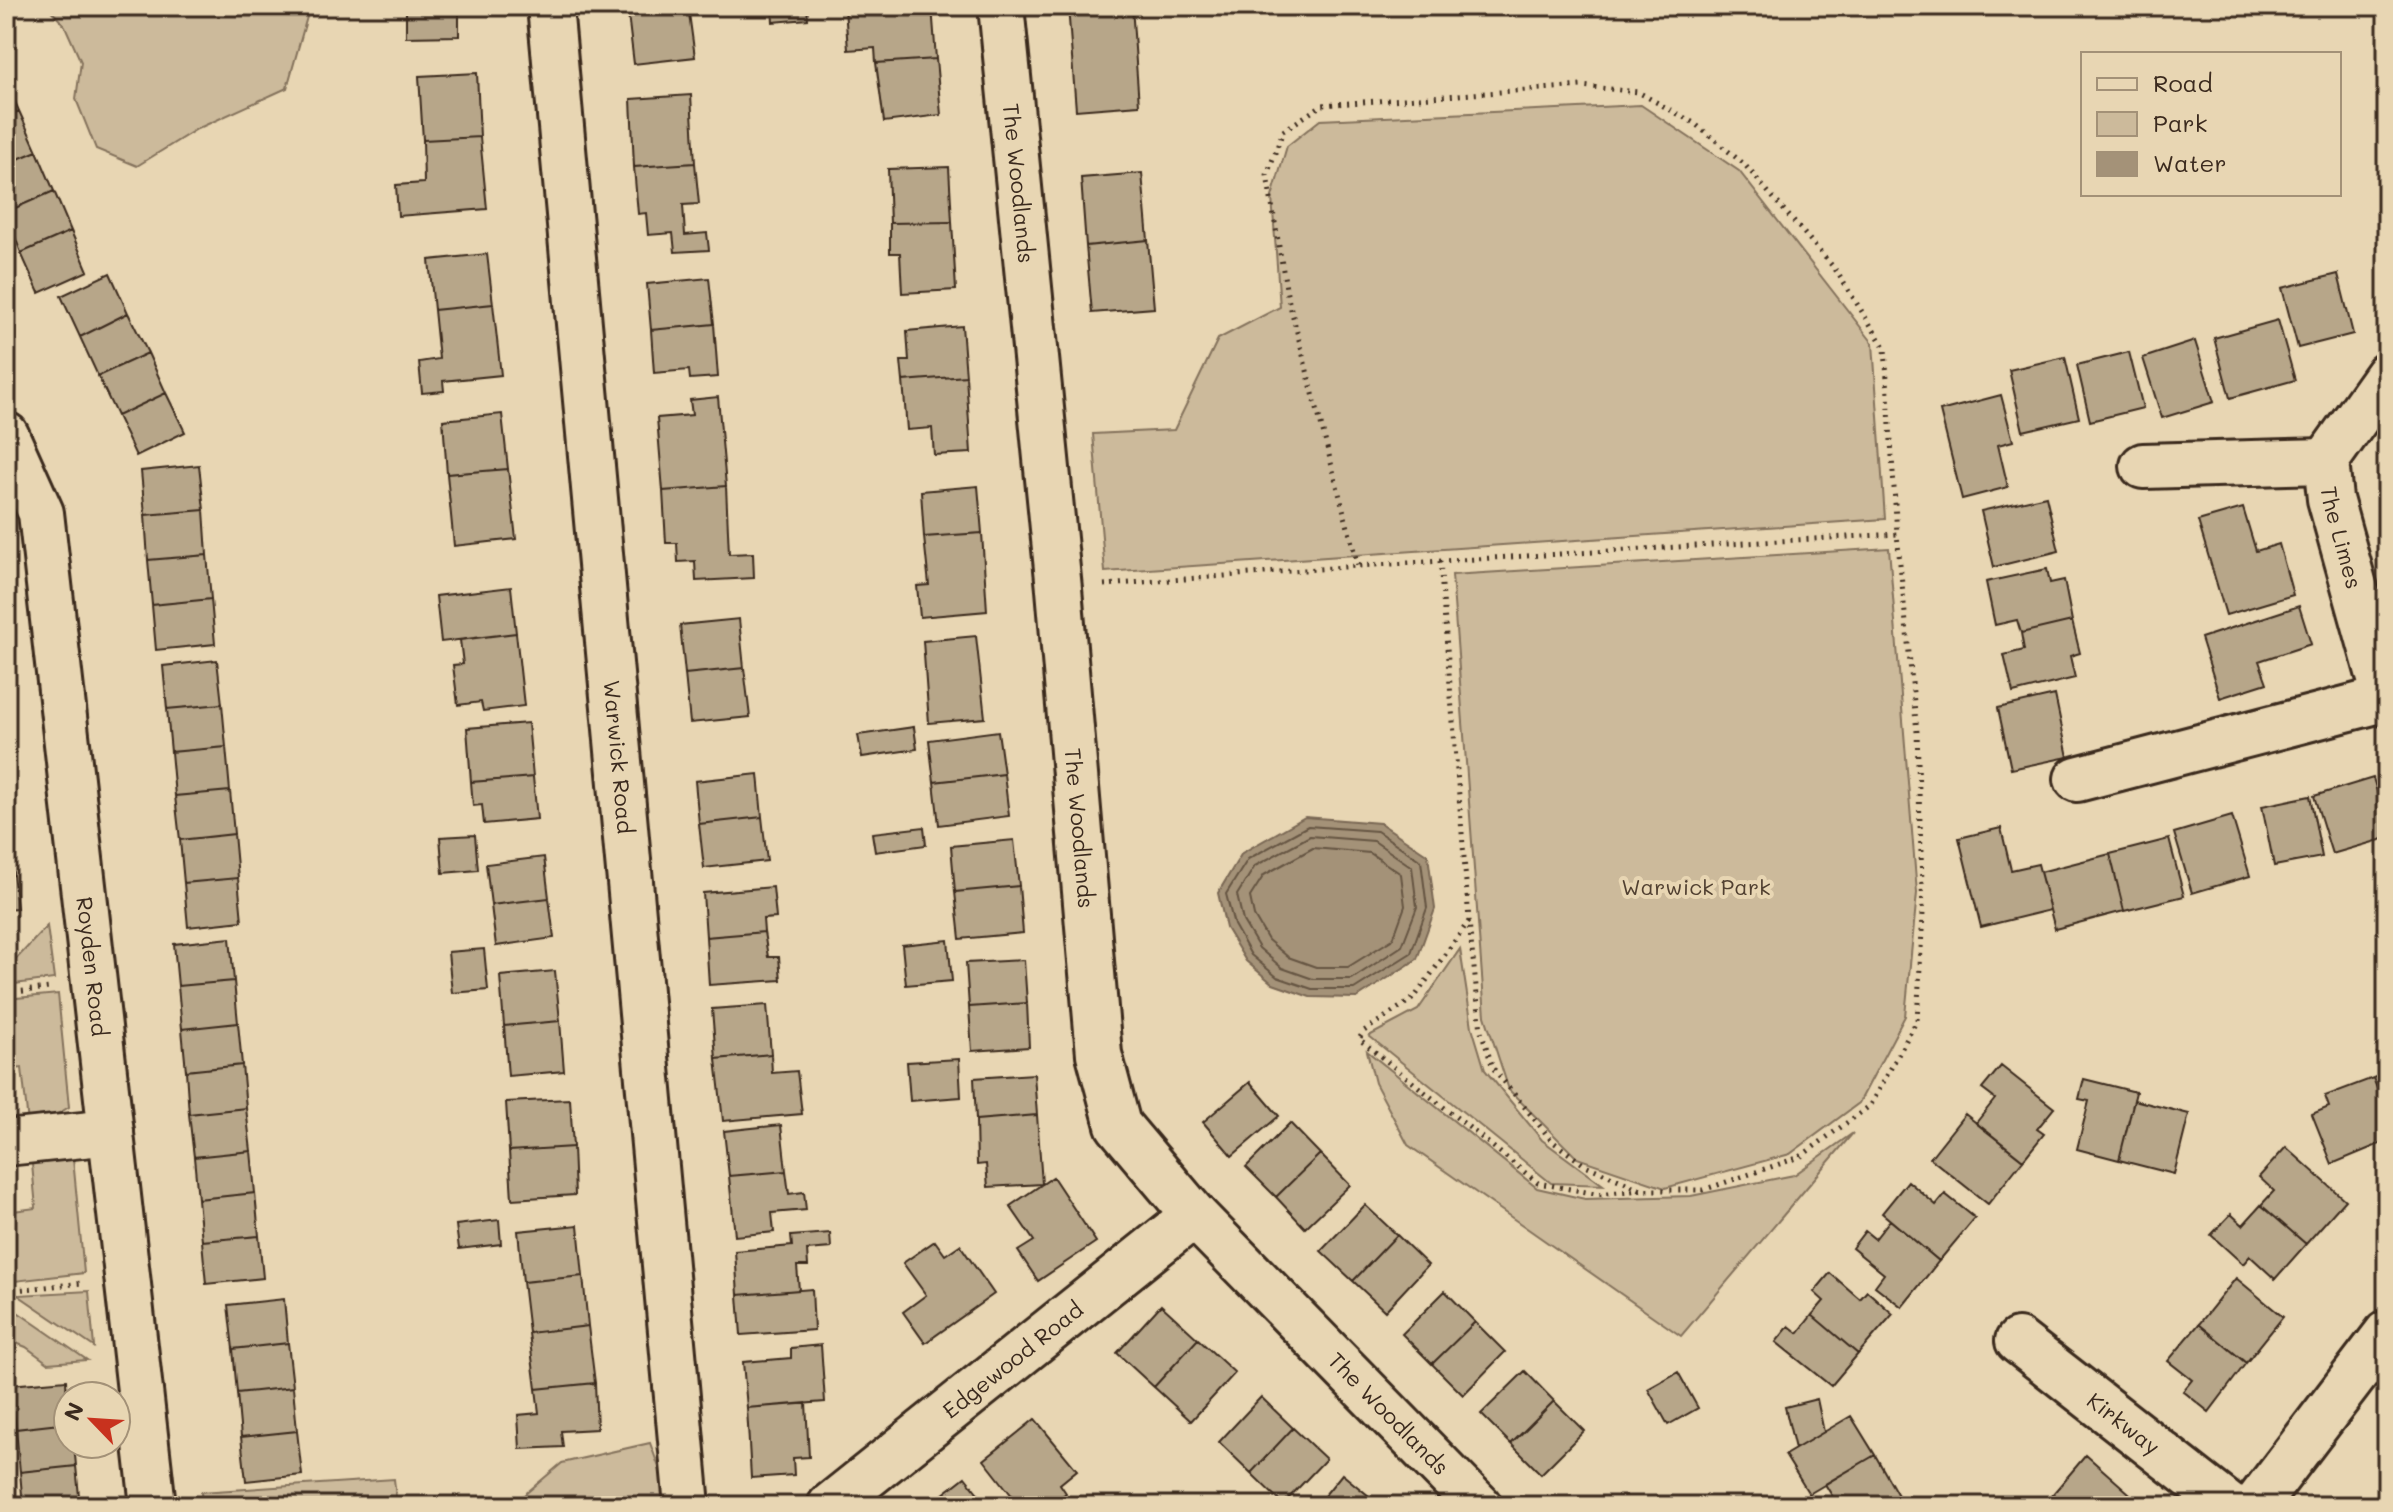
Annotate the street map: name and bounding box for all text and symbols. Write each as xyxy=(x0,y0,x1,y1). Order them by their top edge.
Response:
legend xyxy=(2081,52,2341,196)
text: Road xyxy=(2153,67,2213,98)
street label: The Woodlands xyxy=(997,102,1042,265)
text: Park xyxy=(2153,107,2207,138)
text: Water xyxy=(2153,147,2227,178)
street label: The Limes xyxy=(2315,485,2369,592)
street label: Warwick Road xyxy=(598,679,641,835)
street label: The Woodlands xyxy=(1059,747,1101,910)
park label: Warwick Park xyxy=(1621,872,1771,901)
street label: Royden Road xyxy=(70,895,115,1038)
street label: Edgewood Road xyxy=(936,1294,1089,1425)
street label: The Woodlands xyxy=(1322,1346,1456,1481)
north arrow xyxy=(52,1380,132,1460)
street label: Kirkway xyxy=(2081,1386,2166,1461)
text: N xyxy=(57,1398,90,1425)

